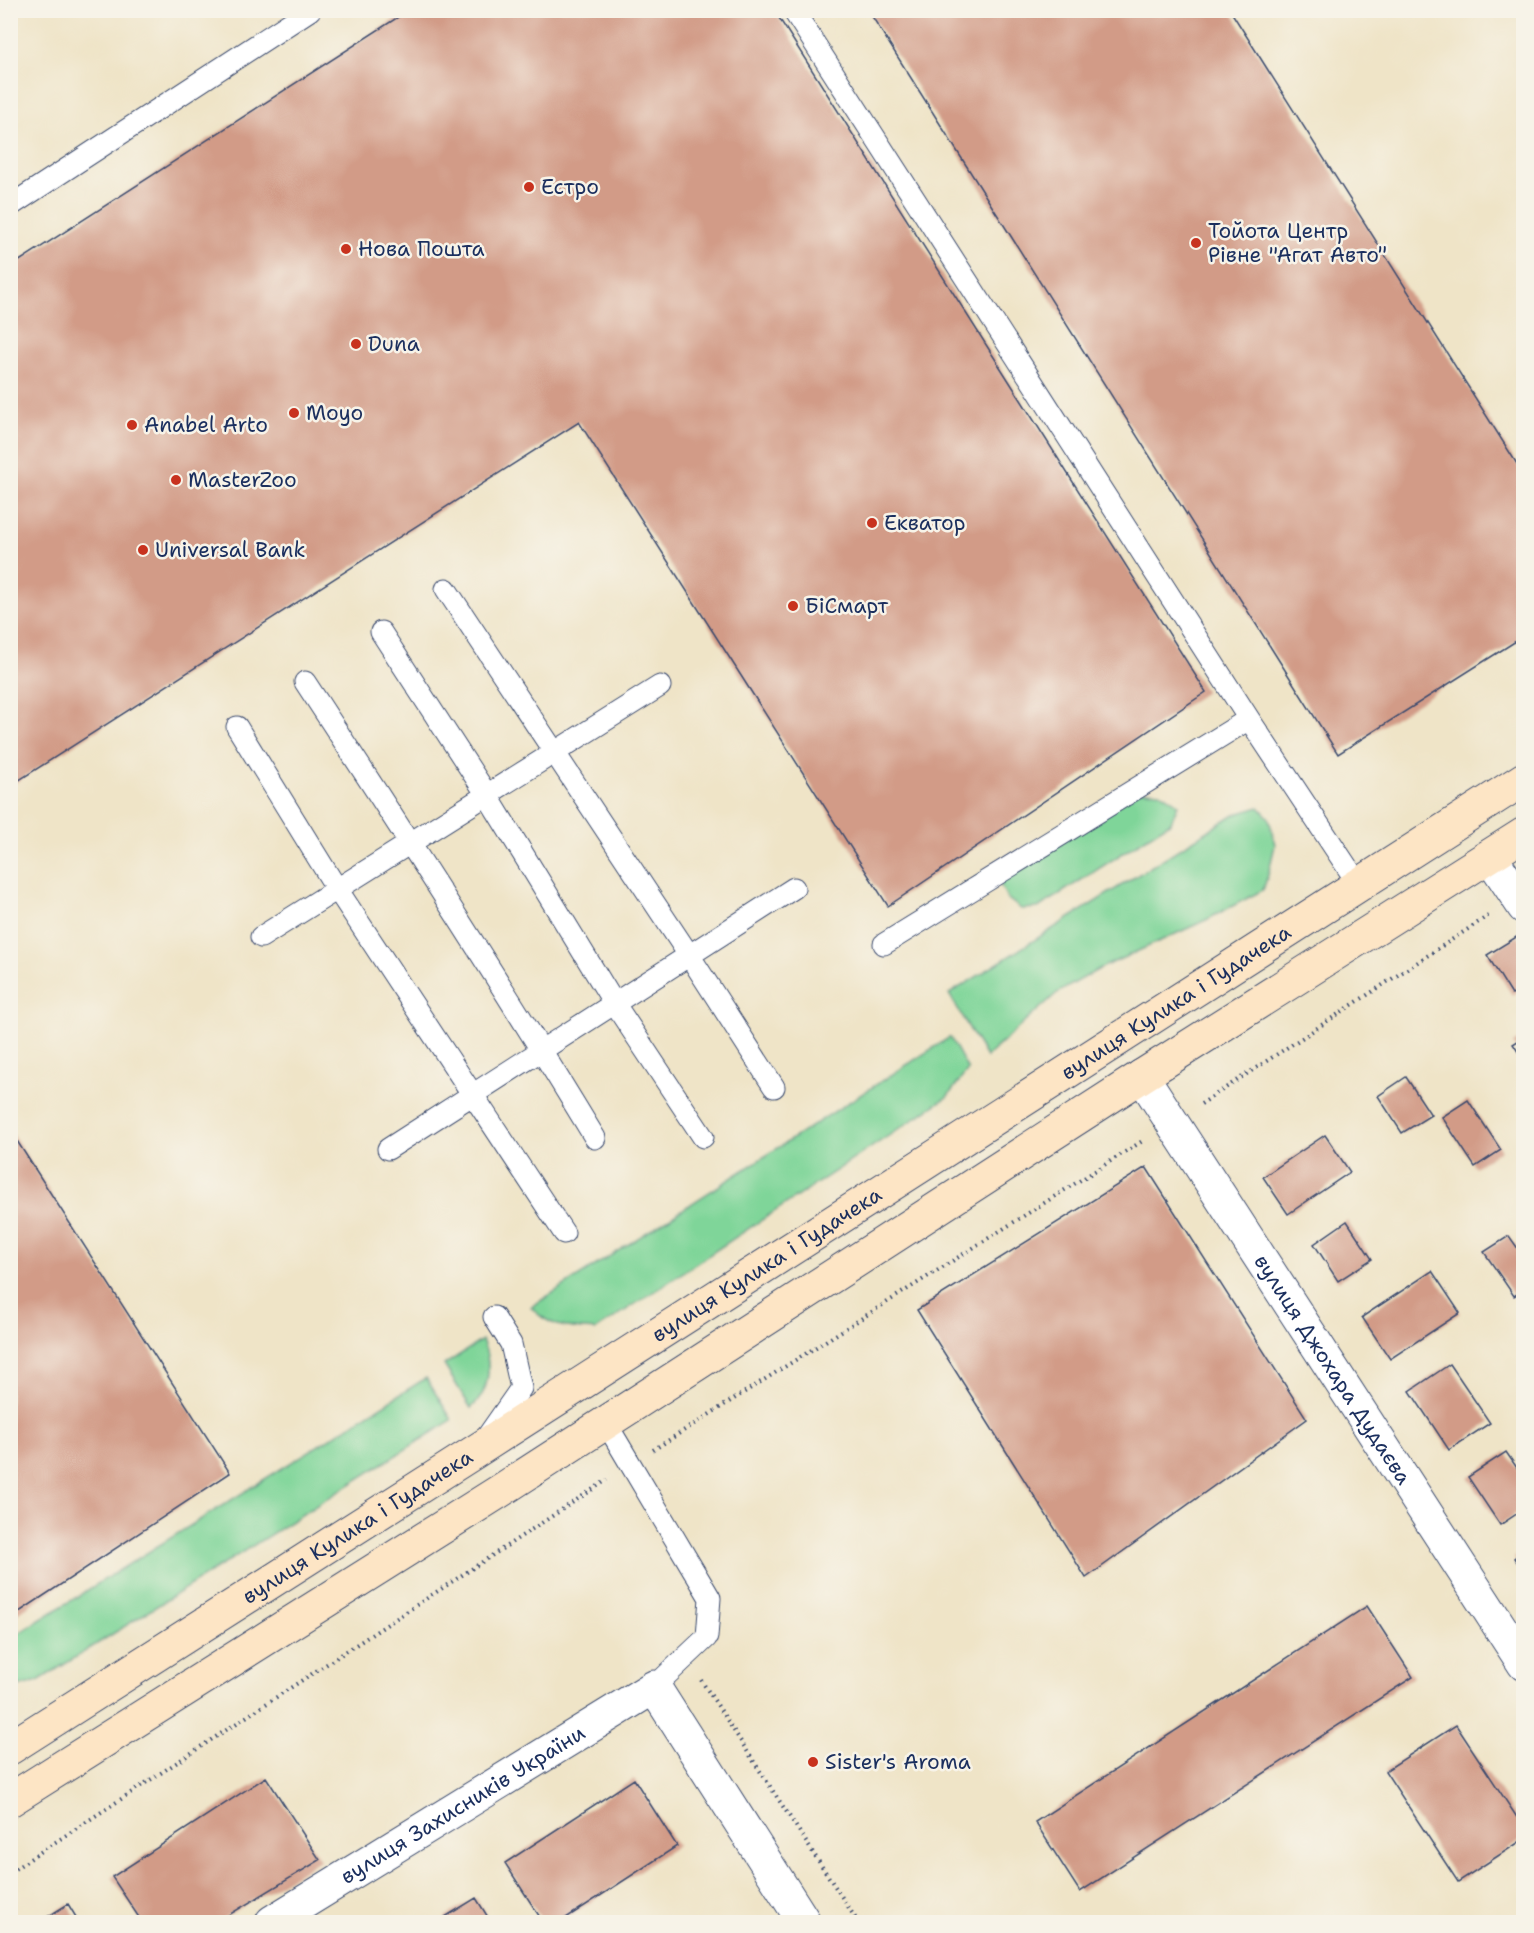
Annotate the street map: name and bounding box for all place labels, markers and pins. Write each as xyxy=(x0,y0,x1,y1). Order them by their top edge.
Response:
place label: Естро xyxy=(541,173,599,201)
marker: Естро xyxy=(522,180,536,194)
place label: Тойота Центр Рівне "Агат Авто" xyxy=(1208,217,1387,269)
place label: Нова Пошта xyxy=(358,235,485,263)
marker: Тойота Центр Рівне "Агат Авто" xyxy=(1189,236,1203,250)
marker: Нова Пошта xyxy=(339,242,353,256)
place label: Duna xyxy=(368,330,420,358)
marker: Duna xyxy=(349,337,363,351)
place label: Moyo xyxy=(306,399,363,427)
marker: Moyo xyxy=(287,406,301,420)
place label: Anabel Arto xyxy=(144,411,268,439)
marker: Anabel Arto xyxy=(125,418,139,432)
place label: MasterZoo xyxy=(188,466,297,494)
marker: MasterZoo xyxy=(169,473,183,487)
place label: Екватор xyxy=(884,509,966,537)
marker: Екватор xyxy=(865,516,879,530)
place label: Universal Bank xyxy=(155,536,305,564)
marker: Universal Bank xyxy=(136,543,150,557)
place label: БіСмарт xyxy=(805,592,889,620)
marker: БіСмарт xyxy=(786,599,800,613)
place label: Sister's Aroma xyxy=(825,1748,971,1776)
marker: Sister's Aroma xyxy=(806,1755,820,1769)

